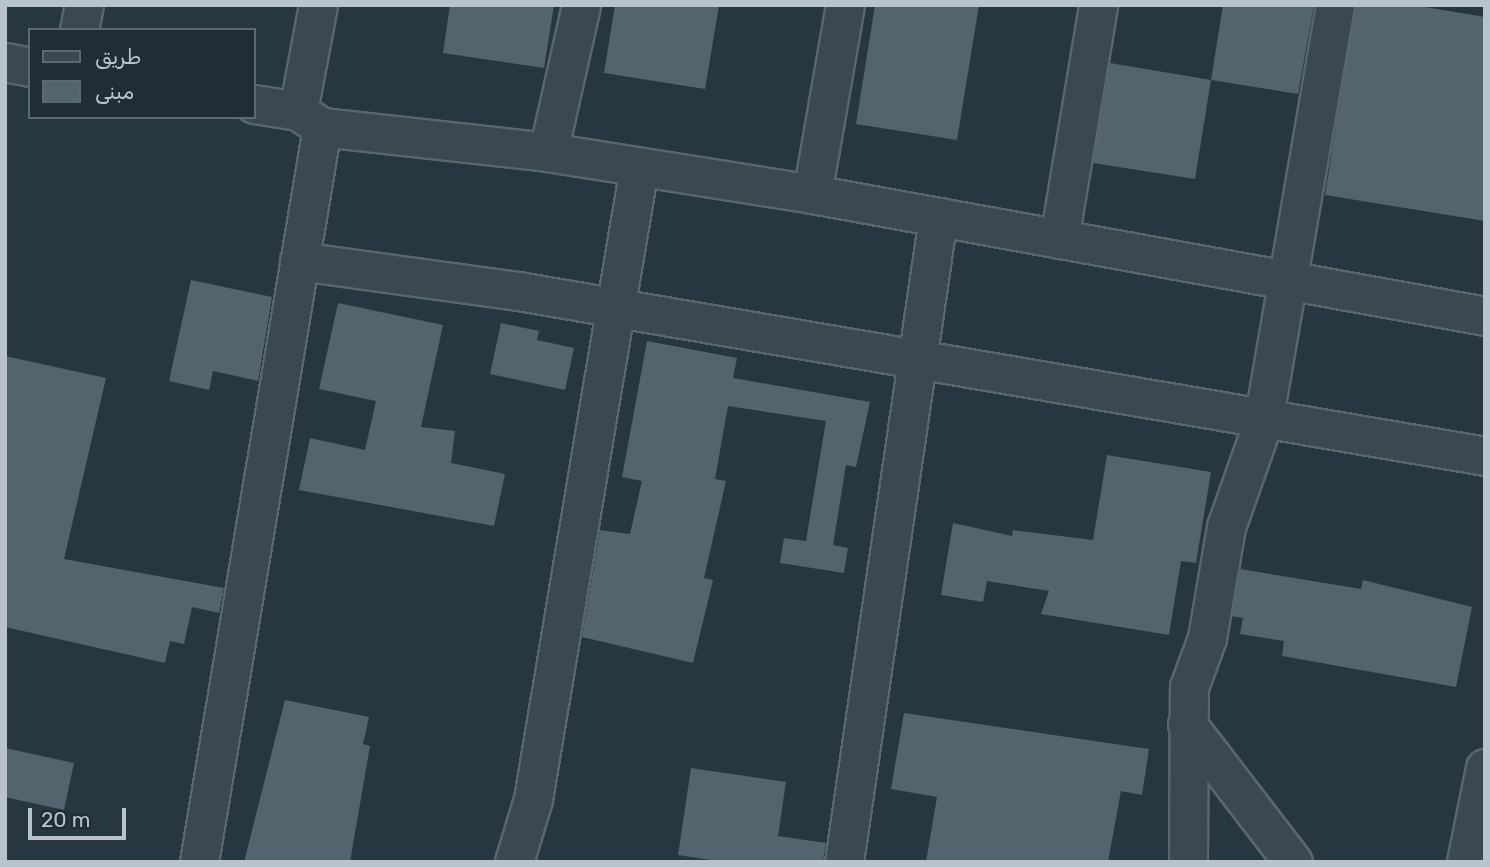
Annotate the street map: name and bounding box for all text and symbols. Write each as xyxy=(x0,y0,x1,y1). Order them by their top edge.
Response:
legend xyxy=(28,28,256,119)
text: طريق xyxy=(95,44,141,69)
text: مبنى xyxy=(95,79,134,104)
scale bar xyxy=(32,794,130,838)
text: 20 m xyxy=(41,807,90,832)

